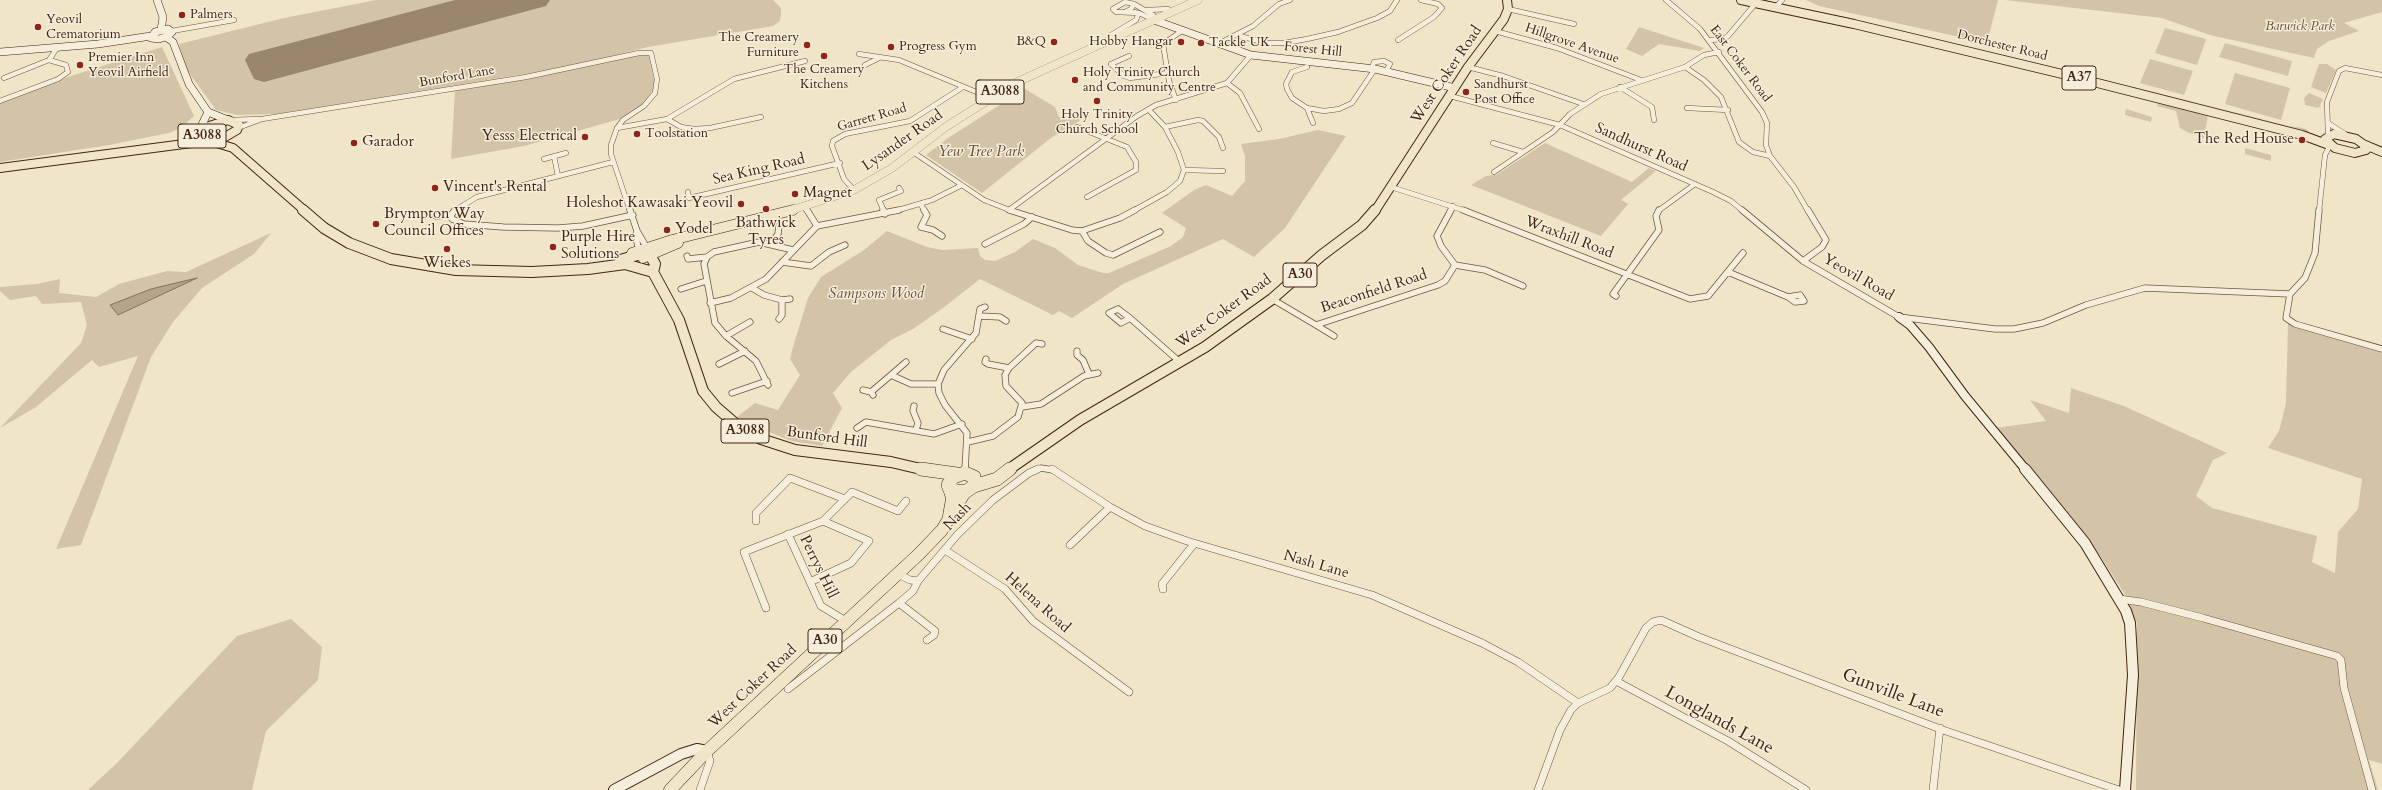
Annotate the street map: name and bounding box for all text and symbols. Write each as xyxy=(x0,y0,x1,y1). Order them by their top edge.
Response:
place label: Palmers xyxy=(190,7,233,23)
marker: Palmers xyxy=(177,10,187,20)
place label: Yeovil Crematorium xyxy=(46,12,121,43)
park label: Barwick Park xyxy=(2265,19,2335,35)
street label: Hillgrove Avenue xyxy=(1523,21,1621,67)
marker: Yeovil Crematorium xyxy=(33,22,43,32)
street label: East Coker Road xyxy=(1706,22,1774,106)
street label: West Coker Road xyxy=(1408,23,1486,127)
street label: Dorchester Road xyxy=(1955,27,2049,65)
place label: The Creamery Furniture xyxy=(718,30,799,61)
place label: B&Q xyxy=(1016,34,1046,50)
place label: Hobby Hangar xyxy=(1089,34,1173,50)
place label: Tackle UK xyxy=(1209,35,1270,51)
marker: B&Q xyxy=(1049,37,1059,47)
marker: Hobby Hangar xyxy=(1176,37,1186,47)
marker: Tackle UK xyxy=(1196,38,1206,48)
place label: Progress Gym xyxy=(899,39,977,55)
street label: Forest Hill xyxy=(1283,39,1343,61)
marker: The Creamery Furniture xyxy=(802,40,812,50)
marker: Progress Gym xyxy=(886,42,896,52)
place label: Premier Inn Yeovil Airfield xyxy=(88,50,169,81)
marker: The Creamery Kitchens xyxy=(819,51,829,61)
marker: Premier Inn Yeovil Airfield xyxy=(75,60,85,70)
place label: The Creamery Kitchens xyxy=(784,62,864,93)
street label: Bunford Lane xyxy=(418,63,496,91)
place label: Holy Trinity Church and Community Centre xyxy=(1083,65,1216,96)
road number: A37 xyxy=(2062,66,2096,90)
marker: Holy Trinity Church and Community Centre xyxy=(1070,75,1080,85)
place label: Sandhurst Post Office xyxy=(1474,77,1535,108)
road number: A3088 xyxy=(976,80,1024,104)
marker: Sandhurst Post Office xyxy=(1461,87,1471,97)
marker: Holy Trinity Church School xyxy=(1092,96,1102,106)
street label: Garrett Road xyxy=(835,101,909,135)
street label: Lysander Road xyxy=(859,107,947,175)
place label: Holy Trinity Church School xyxy=(1056,107,1138,138)
street label: Sandhurst Road xyxy=(1592,120,1690,176)
road number: A3088 xyxy=(178,124,226,148)
place label: Toolstation xyxy=(645,126,708,142)
place label: Yesss Electrical xyxy=(482,128,577,146)
marker: Toolstation xyxy=(632,129,642,139)
place label: The Red House xyxy=(2194,131,2294,149)
marker: Yesss Electrical xyxy=(580,132,590,142)
place label: Garador xyxy=(362,134,414,152)
marker: The Red House xyxy=(2297,135,2307,145)
marker: Garador xyxy=(349,138,359,148)
park label: Yew Tree Park xyxy=(938,144,1024,162)
street label: Sea King Road xyxy=(711,151,807,189)
place label: Vincent's Rental xyxy=(443,179,547,197)
marker: Vincent's Rental xyxy=(430,183,440,193)
place label: Magnet xyxy=(803,185,852,203)
marker: Magnet xyxy=(790,189,800,199)
place label: Holeshot Kawasaki Yeovil xyxy=(566,195,733,213)
marker: Holeshot Kawasaki Yeovil xyxy=(736,199,746,209)
marker: Bathwick Tyres xyxy=(761,204,771,214)
place label: Brympton Way Council Offices xyxy=(384,206,485,241)
street label: Wraxhill Road xyxy=(1522,213,1616,263)
place label: Bathwick Tyres xyxy=(736,215,796,250)
marker: Brympton Way Council Offices xyxy=(371,219,381,229)
place label: Yodel xyxy=(675,221,713,239)
marker: Yodel xyxy=(662,225,672,235)
place label: Purple Hire Solutions xyxy=(561,229,635,264)
marker: Purple Hire Solutions xyxy=(548,242,558,252)
marker: Wickes xyxy=(442,244,452,254)
street label: Yeovil Road xyxy=(1819,251,1897,305)
place label: Wickes xyxy=(423,255,471,273)
road number: A30 xyxy=(1283,263,1317,287)
street label: Beaconfield Road xyxy=(1318,266,1430,318)
street label: West Coker Road xyxy=(1173,271,1275,353)
park label: Sampsons Wood xyxy=(828,286,924,304)
road number: A3088 xyxy=(721,419,769,443)
street label: Bunford Hill xyxy=(785,423,869,453)
street label: Nash xyxy=(940,499,976,535)
street label: Perrys Hill xyxy=(795,533,841,601)
street label: Nash Lane xyxy=(1281,547,1351,583)
street label: Helena Road xyxy=(1001,569,1073,637)
road number: A30 xyxy=(808,629,842,653)
street label: West Coker Road xyxy=(705,642,801,732)
street label: Gunville Lane xyxy=(1839,665,1947,723)
street label: Longlands Lane xyxy=(1661,682,1777,760)

